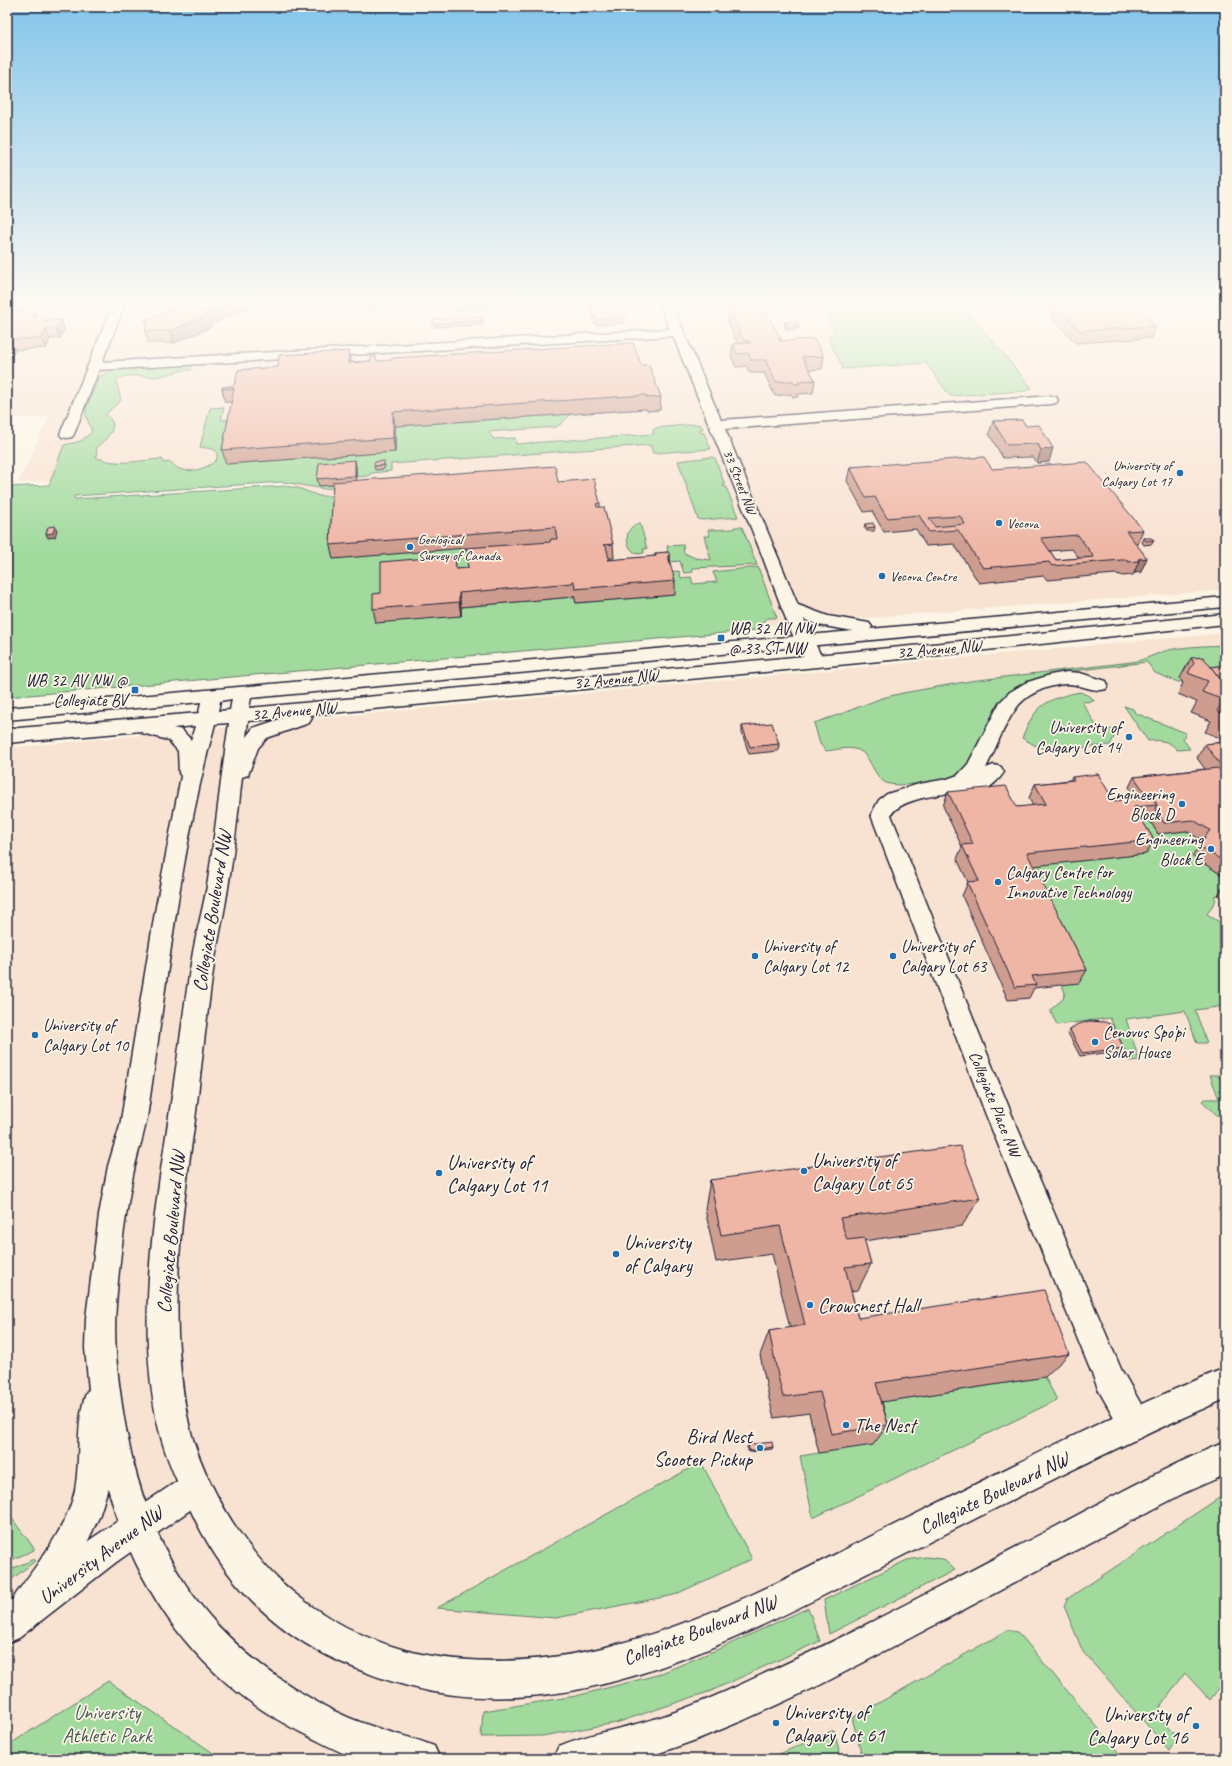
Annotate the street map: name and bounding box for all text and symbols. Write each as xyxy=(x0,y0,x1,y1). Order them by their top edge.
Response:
street label: 33 Street NW xyxy=(719,447,761,519)
place label: University of Calgary Lot 17 xyxy=(1102,457,1175,490)
marker: University of Calgary Lot 17 xyxy=(1175,468,1185,478)
place label: Vecova xyxy=(1007,515,1040,532)
marker: Vecova xyxy=(994,518,1004,528)
place label: Geological Survey of Canada xyxy=(418,531,502,564)
marker: Geological Survey of Canada xyxy=(405,542,415,552)
place label: Vecova Centre xyxy=(890,568,958,585)
marker: Vecova Centre xyxy=(877,571,887,581)
place label: WB 32 AV NW @ 33 ST NW xyxy=(729,618,817,659)
marker: WB 32 AV NW @ 33 ST NW xyxy=(716,633,726,643)
street label: 32 Avenue NW xyxy=(896,635,984,663)
street label: 32 Avenue NW xyxy=(573,664,661,694)
place label: WB 32 AV NW @ Collegiate BV xyxy=(26,670,131,711)
marker: WB 32 AV NW @ Collegiate BV xyxy=(130,685,140,695)
street label: 32 Avenue NW xyxy=(251,697,339,725)
place label: University of Calgary Lot 14 xyxy=(1036,717,1125,758)
marker: University of Calgary Lot 14 xyxy=(1124,732,1134,742)
place label: Engineering Block D xyxy=(1106,784,1175,825)
marker: Engineering Block D xyxy=(1177,799,1187,809)
street label: Collegiate Boulevard NW xyxy=(187,826,238,994)
place label: Engineering Block E xyxy=(1135,829,1205,870)
marker: Engineering Block E xyxy=(1206,844,1216,854)
place label: Calgary Centre for Innovative Technology xyxy=(1006,862,1133,903)
marker: Calgary Centre for Innovative Technology xyxy=(993,877,1003,887)
place label: University of Calgary Lot 12 xyxy=(763,936,850,977)
place label: University of Calgary Lot 63 xyxy=(901,936,988,977)
marker: University of Calgary Lot 12 xyxy=(750,951,760,961)
marker: University of Calgary Lot 63 xyxy=(888,951,898,961)
place label: University of Calgary Lot 10 xyxy=(43,1015,130,1056)
place label: Cenovus Spo’pi Solar House xyxy=(1103,1022,1186,1063)
marker: University of Calgary Lot 10 xyxy=(30,1030,40,1040)
marker: Cenovus Spo’pi Solar House xyxy=(1090,1037,1100,1047)
street label: Collegiate Place NW xyxy=(964,1048,1026,1162)
street label: Collegiate Boulevard NW xyxy=(151,1147,191,1314)
place label: University of Calgary Lot 65 xyxy=(812,1148,914,1196)
place label: University of Calgary Lot 11 xyxy=(447,1150,549,1198)
marker: University of Calgary Lot 65 xyxy=(799,1166,809,1176)
marker: University of Calgary Lot 11 xyxy=(434,1168,444,1178)
place label: University of Calgary xyxy=(624,1230,693,1278)
marker: University of Calgary xyxy=(611,1249,621,1259)
place label: Crowsnest Hall xyxy=(818,1293,922,1318)
marker: Crowsnest Hall xyxy=(805,1300,815,1310)
place label: The Nest xyxy=(854,1413,919,1438)
marker: The Nest xyxy=(841,1420,851,1430)
place label: Bird Nest Scooter Pickup xyxy=(654,1424,754,1472)
marker: Bird Nest Scooter Pickup xyxy=(755,1443,765,1453)
street label: Collegiate Boulevard NW xyxy=(915,1445,1075,1540)
street label: University Avenue NW xyxy=(34,1499,170,1610)
street label: Collegiate Boulevard NW xyxy=(619,1588,783,1671)
park label: University Athletic Park xyxy=(62,1700,153,1748)
place label: University of Calgary Lot 61 xyxy=(784,1700,886,1748)
place label: University of Calgary Lot 16 xyxy=(1087,1702,1192,1750)
marker: University of Calgary Lot 61 xyxy=(771,1718,781,1728)
marker: University of Calgary Lot 16 xyxy=(1191,1721,1201,1731)

